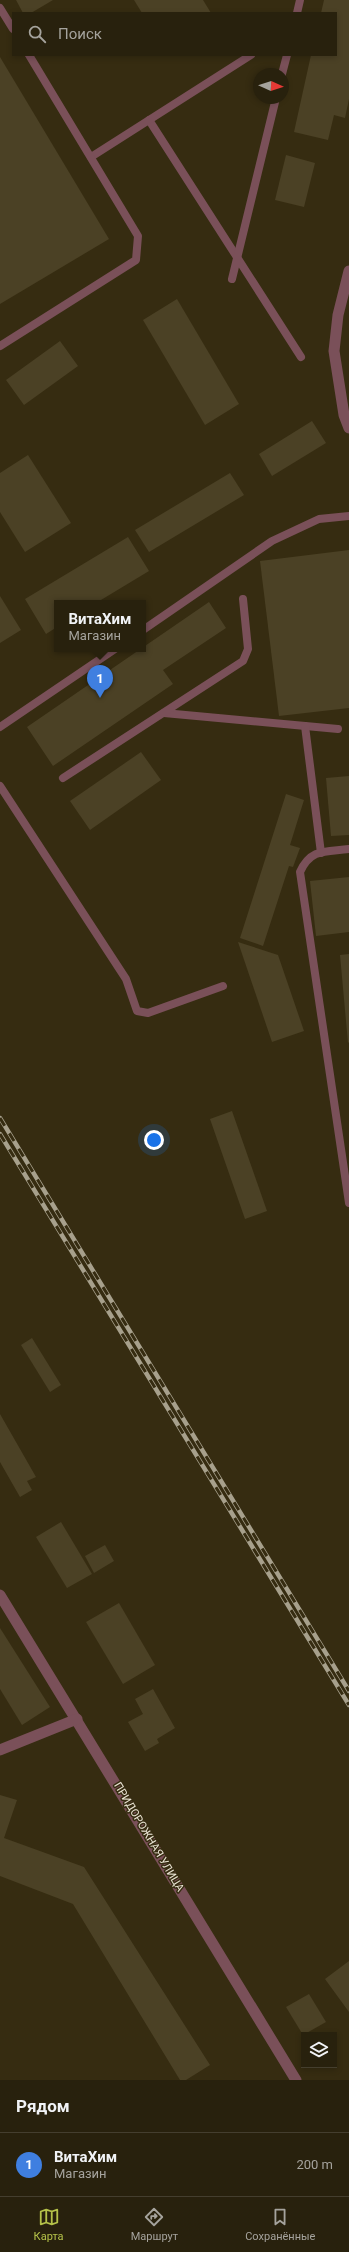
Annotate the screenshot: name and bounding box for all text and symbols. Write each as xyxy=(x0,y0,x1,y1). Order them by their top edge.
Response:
search box xyxy=(12,12,337,56)
icon: search xyxy=(26,23,48,45)
text: Поиск xyxy=(58,25,102,43)
north arrow xyxy=(253,68,289,104)
popup xyxy=(54,600,146,652)
text: ВитаХим xyxy=(68,610,132,628)
text: Магазин xyxy=(68,628,121,643)
pin: 1 xyxy=(87,665,113,698)
your location xyxy=(144,1130,164,1150)
street label: ПРИДОРОЖНАЯ УЛИЦА xyxy=(111,1780,187,1895)
map controls xyxy=(301,2032,337,2068)
button: layers xyxy=(301,2032,337,2068)
text: Рядом xyxy=(16,2096,70,2116)
text: ВитаХим xyxy=(54,2148,117,2166)
text: 1 xyxy=(25,2157,33,2172)
text: 200 m xyxy=(296,2157,333,2172)
text: Магазин xyxy=(54,2166,107,2181)
tab: Карта xyxy=(34,2206,64,2243)
tab: Маршрут xyxy=(131,2206,178,2243)
tab: Сохранённые xyxy=(245,2206,315,2243)

